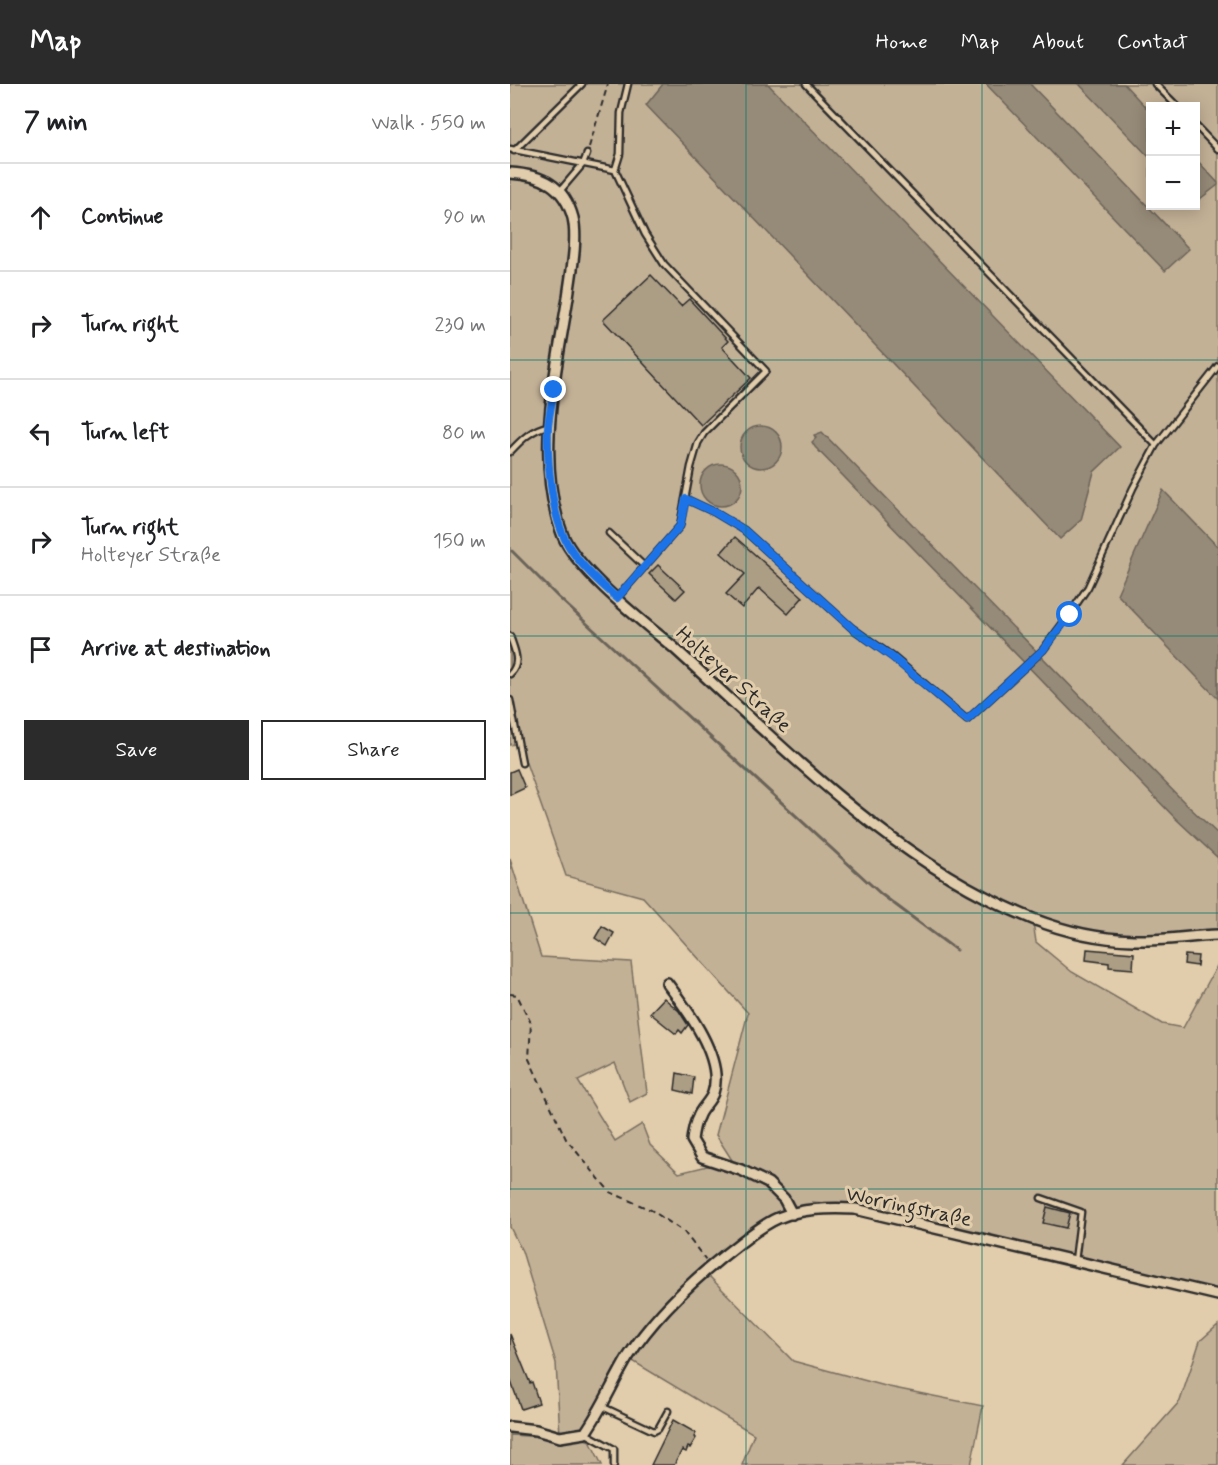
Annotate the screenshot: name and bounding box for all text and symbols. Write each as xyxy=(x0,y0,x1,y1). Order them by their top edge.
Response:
text: Map xyxy=(30,24,81,61)
text: Home xyxy=(876,28,928,56)
text: Map xyxy=(961,28,999,56)
text: About xyxy=(1032,28,1084,56)
text: Contact xyxy=(1117,28,1188,56)
map controls xyxy=(1146,102,1200,210)
button: + xyxy=(1146,102,1200,156)
text: 7 min xyxy=(24,106,88,140)
text: Walk · 550 m xyxy=(371,110,486,137)
button: − xyxy=(1146,156,1200,210)
icon: ahead xyxy=(24,201,57,234)
text: Continue xyxy=(81,203,163,231)
text: 90 m xyxy=(443,204,486,231)
icon: right xyxy=(24,309,57,342)
text: Turn right xyxy=(81,311,179,339)
text: 230 m xyxy=(434,312,486,339)
route end xyxy=(540,376,566,402)
icon: left xyxy=(24,417,57,450)
text: Turn left xyxy=(81,419,169,447)
text: 80 m xyxy=(442,420,486,447)
text: Turn right xyxy=(81,514,179,542)
icon: right xyxy=(24,525,57,558)
text: 150 m xyxy=(433,528,486,555)
text: Holteyer Straße xyxy=(81,542,221,569)
route start xyxy=(1056,601,1082,627)
street label: Holteyer Straße xyxy=(669,620,797,739)
icon: arrive xyxy=(24,633,57,666)
text: Arrive at destination xyxy=(81,635,271,663)
button: Save xyxy=(24,720,249,780)
button: Share xyxy=(261,720,486,780)
street label: Worringstraße xyxy=(843,1180,974,1236)

